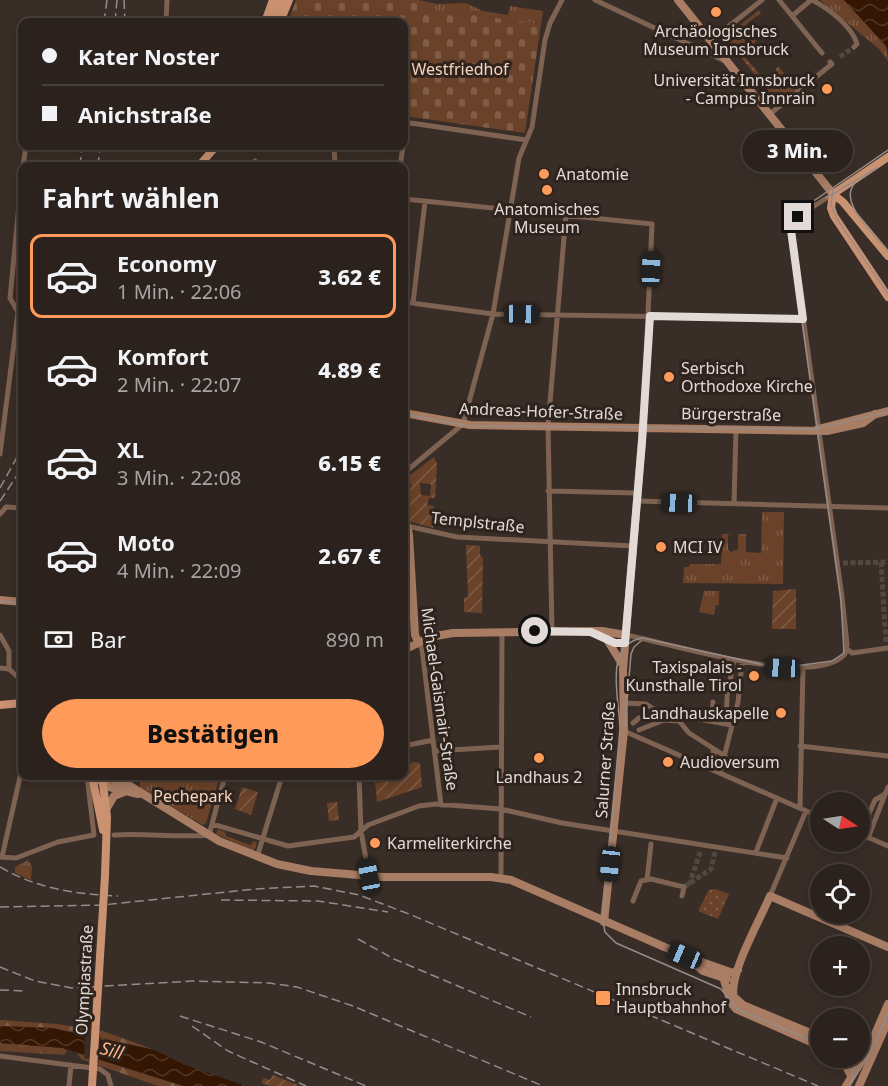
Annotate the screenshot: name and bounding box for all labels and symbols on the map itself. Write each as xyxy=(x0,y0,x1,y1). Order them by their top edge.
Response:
marker: Archäologisches Museum Innsbruck xyxy=(709,5,723,19)
place label: Archäologisches Museum Innsbruck xyxy=(643,20,789,60)
park label: Westfriedhof xyxy=(411,58,510,80)
place label: Universität Innsbruck - Campus Innrain xyxy=(654,69,815,109)
marker: Universität Innsbruck - Campus Innrain xyxy=(820,82,834,96)
callout: 3 Min. xyxy=(742,130,854,172)
place label: Anatomie xyxy=(556,163,629,185)
marker: Anatomie xyxy=(537,167,551,181)
marker: Anatomisches Museum xyxy=(540,183,554,197)
place label: Anatomisches Museum xyxy=(494,198,600,238)
route end xyxy=(784,203,811,230)
car xyxy=(641,251,661,287)
car xyxy=(504,305,540,323)
place label: Serbisch Orthodoxe Kirche xyxy=(681,357,813,397)
marker: Serbisch Orthodoxe Kirche xyxy=(662,370,676,384)
street label: Andreas-Hofer-Straße xyxy=(459,397,623,425)
street label: Bürgerstraße xyxy=(681,402,781,426)
car xyxy=(661,493,697,513)
street label: Templstraße xyxy=(430,506,526,538)
place label: MCI IV xyxy=(673,536,723,558)
marker: MCI IV xyxy=(654,540,668,554)
street label: Michael-Gaismair-Straße xyxy=(416,606,464,792)
route start xyxy=(521,617,548,644)
place label: Taxispalais - Kunsthalle Tirol xyxy=(625,656,742,696)
car xyxy=(764,658,800,678)
marker: Taxispalais - Kunsthalle Tirol xyxy=(747,669,761,683)
street label: Salurner Straße xyxy=(590,701,620,819)
place label: Landhauskapelle xyxy=(642,702,769,724)
marker: Landhauskapelle xyxy=(774,706,788,720)
marker: Landhaus 2 xyxy=(532,751,546,765)
place label: Audioversum xyxy=(680,751,780,773)
marker: Audioversum xyxy=(661,755,675,769)
place label: Landhaus 2 xyxy=(496,766,582,788)
park label: Pechepark xyxy=(153,785,233,807)
north arrow xyxy=(810,792,870,852)
place label: Karmeliterkirche xyxy=(387,832,512,854)
marker: Karmeliterkirche xyxy=(368,836,382,850)
car xyxy=(599,845,621,883)
car xyxy=(357,857,381,895)
street label: Olympiastraße xyxy=(70,924,98,1036)
car xyxy=(665,941,705,971)
place label: Innsbruck Hauptbahnhof xyxy=(616,978,727,1018)
marker: Innsbruck Hauptbahnhof xyxy=(594,989,612,1007)
water label: Sill xyxy=(98,1035,127,1065)

